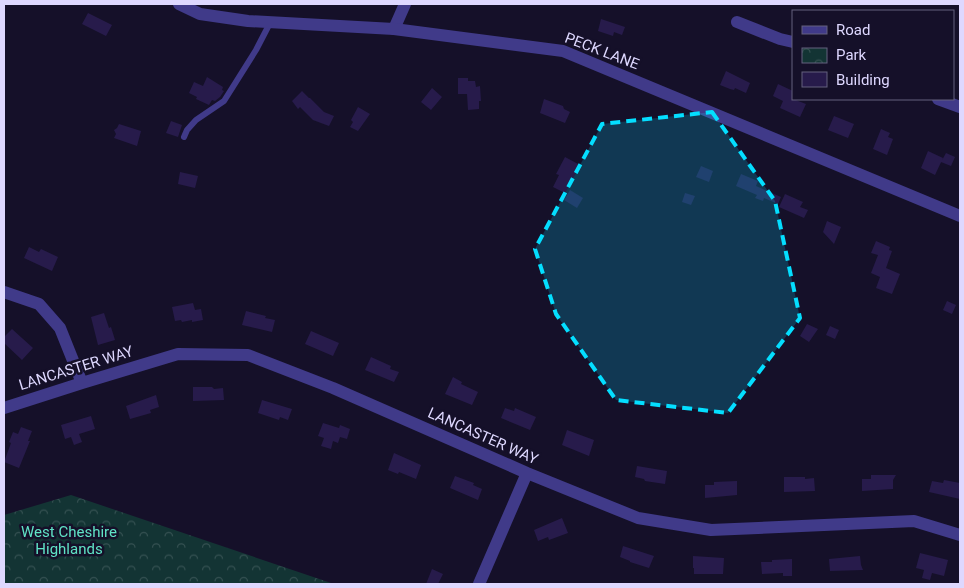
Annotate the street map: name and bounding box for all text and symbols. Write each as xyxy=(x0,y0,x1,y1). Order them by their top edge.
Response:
legend xyxy=(792,10,954,100)
text: Road xyxy=(836,21,870,39)
street label: PECK LANE xyxy=(562,29,642,74)
text: Park xyxy=(836,46,867,64)
text: Building xyxy=(836,71,890,89)
street label: LANCASTER WAY xyxy=(17,342,135,394)
street label: LANCASTER WAY xyxy=(425,404,541,468)
park label: West Cheshire Highlands xyxy=(21,523,117,558)

